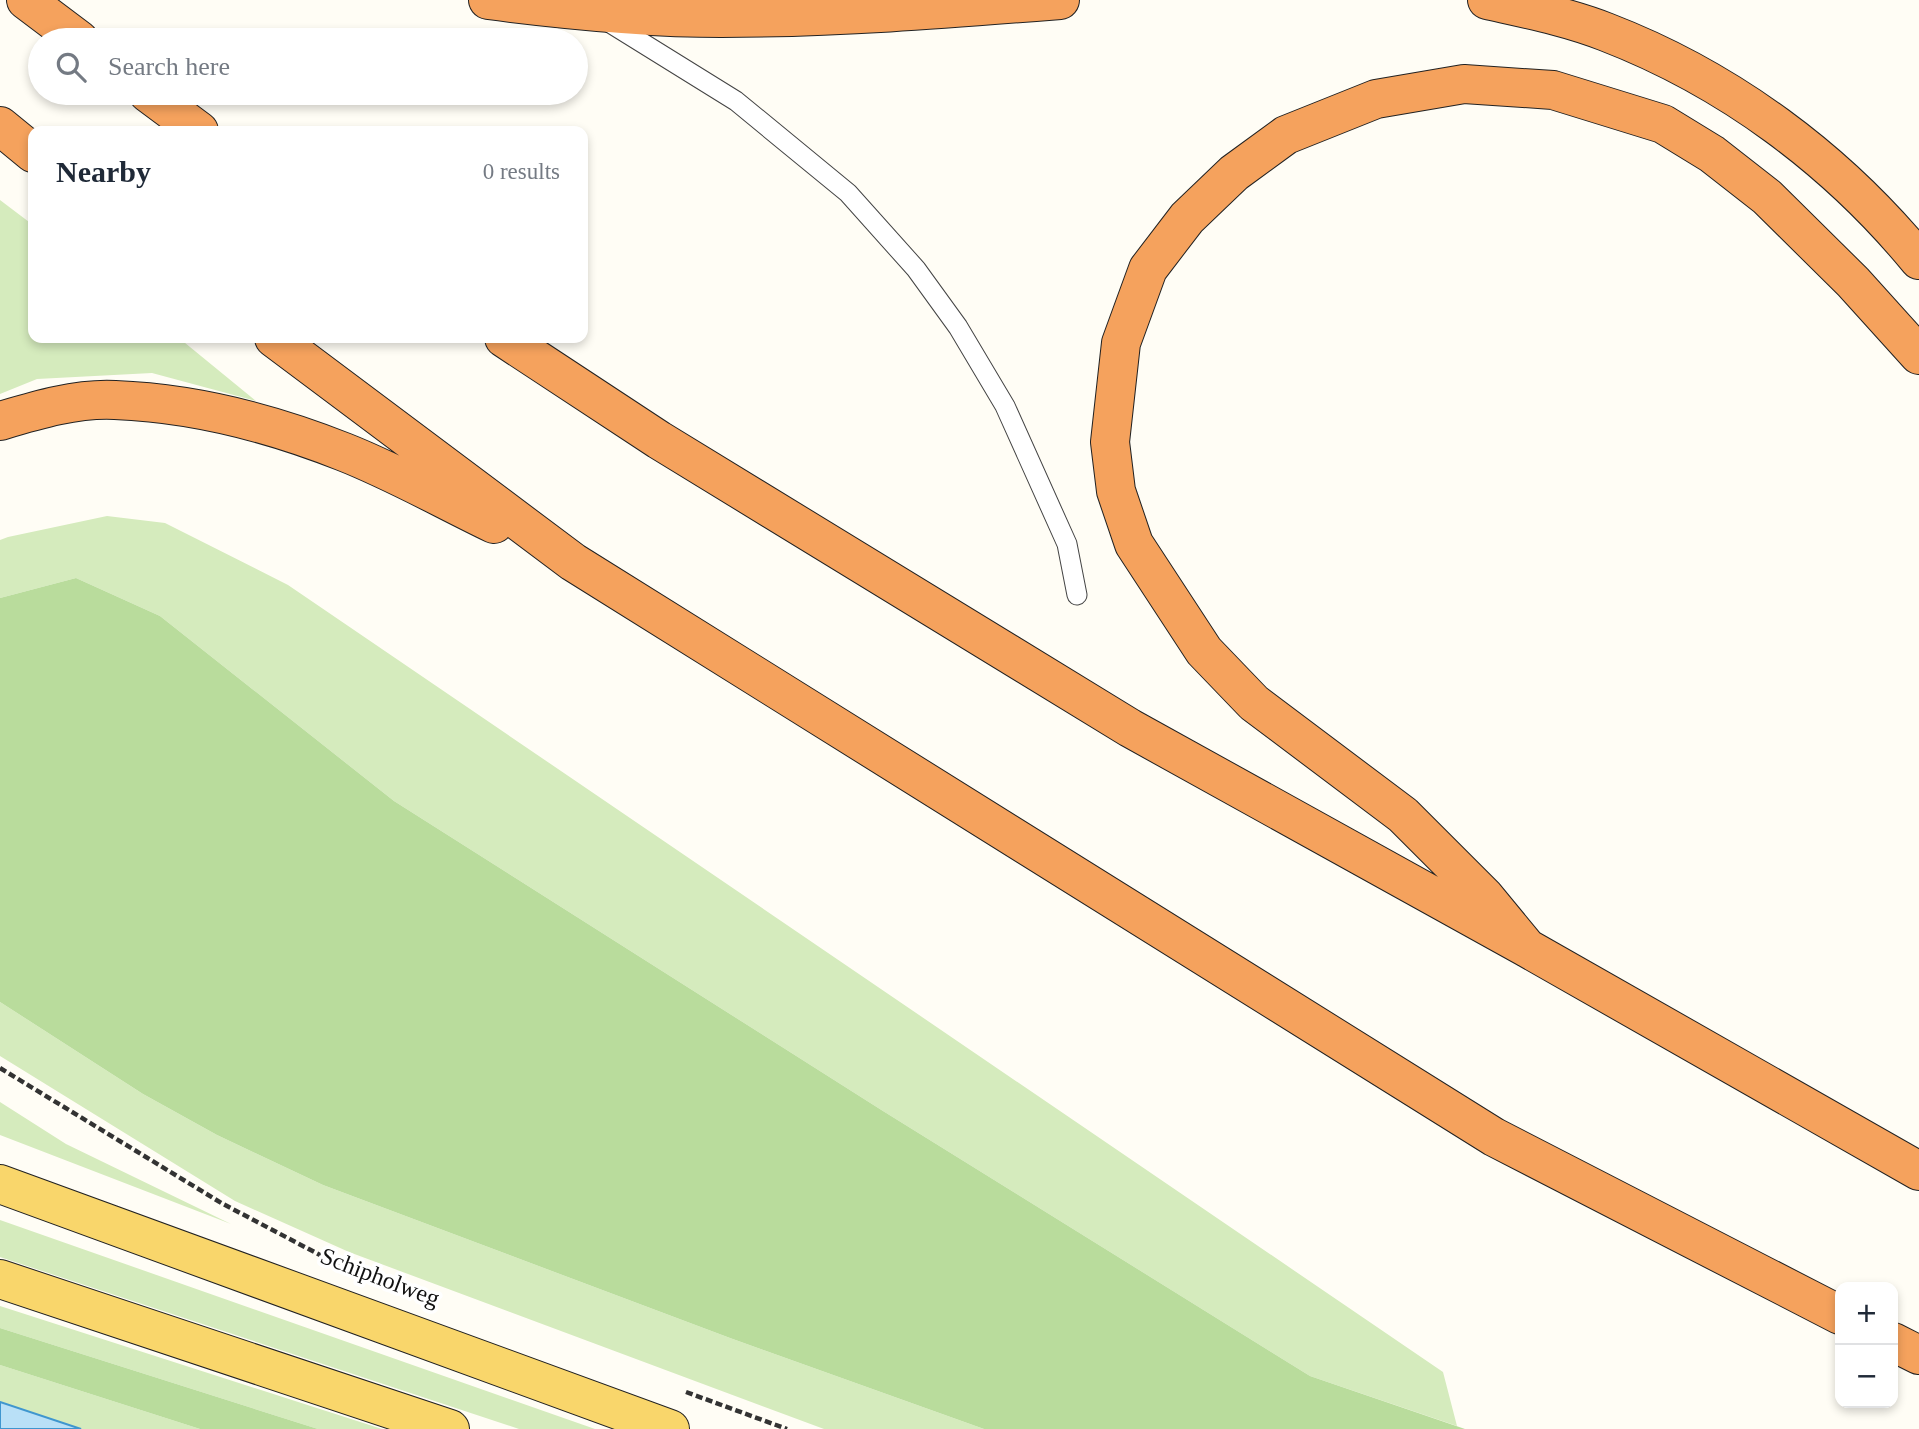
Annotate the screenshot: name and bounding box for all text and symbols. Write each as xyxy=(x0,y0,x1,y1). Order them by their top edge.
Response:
search box xyxy=(28,28,588,105)
icon: search xyxy=(52,48,90,86)
text: Search here xyxy=(108,52,230,81)
text: Nearby xyxy=(56,155,151,188)
text: 0 results xyxy=(483,159,560,184)
street label: Schipholweg xyxy=(317,1242,443,1312)
map controls xyxy=(1835,1282,1898,1408)
button: + xyxy=(1835,1282,1898,1345)
button: − xyxy=(1835,1345,1898,1408)

